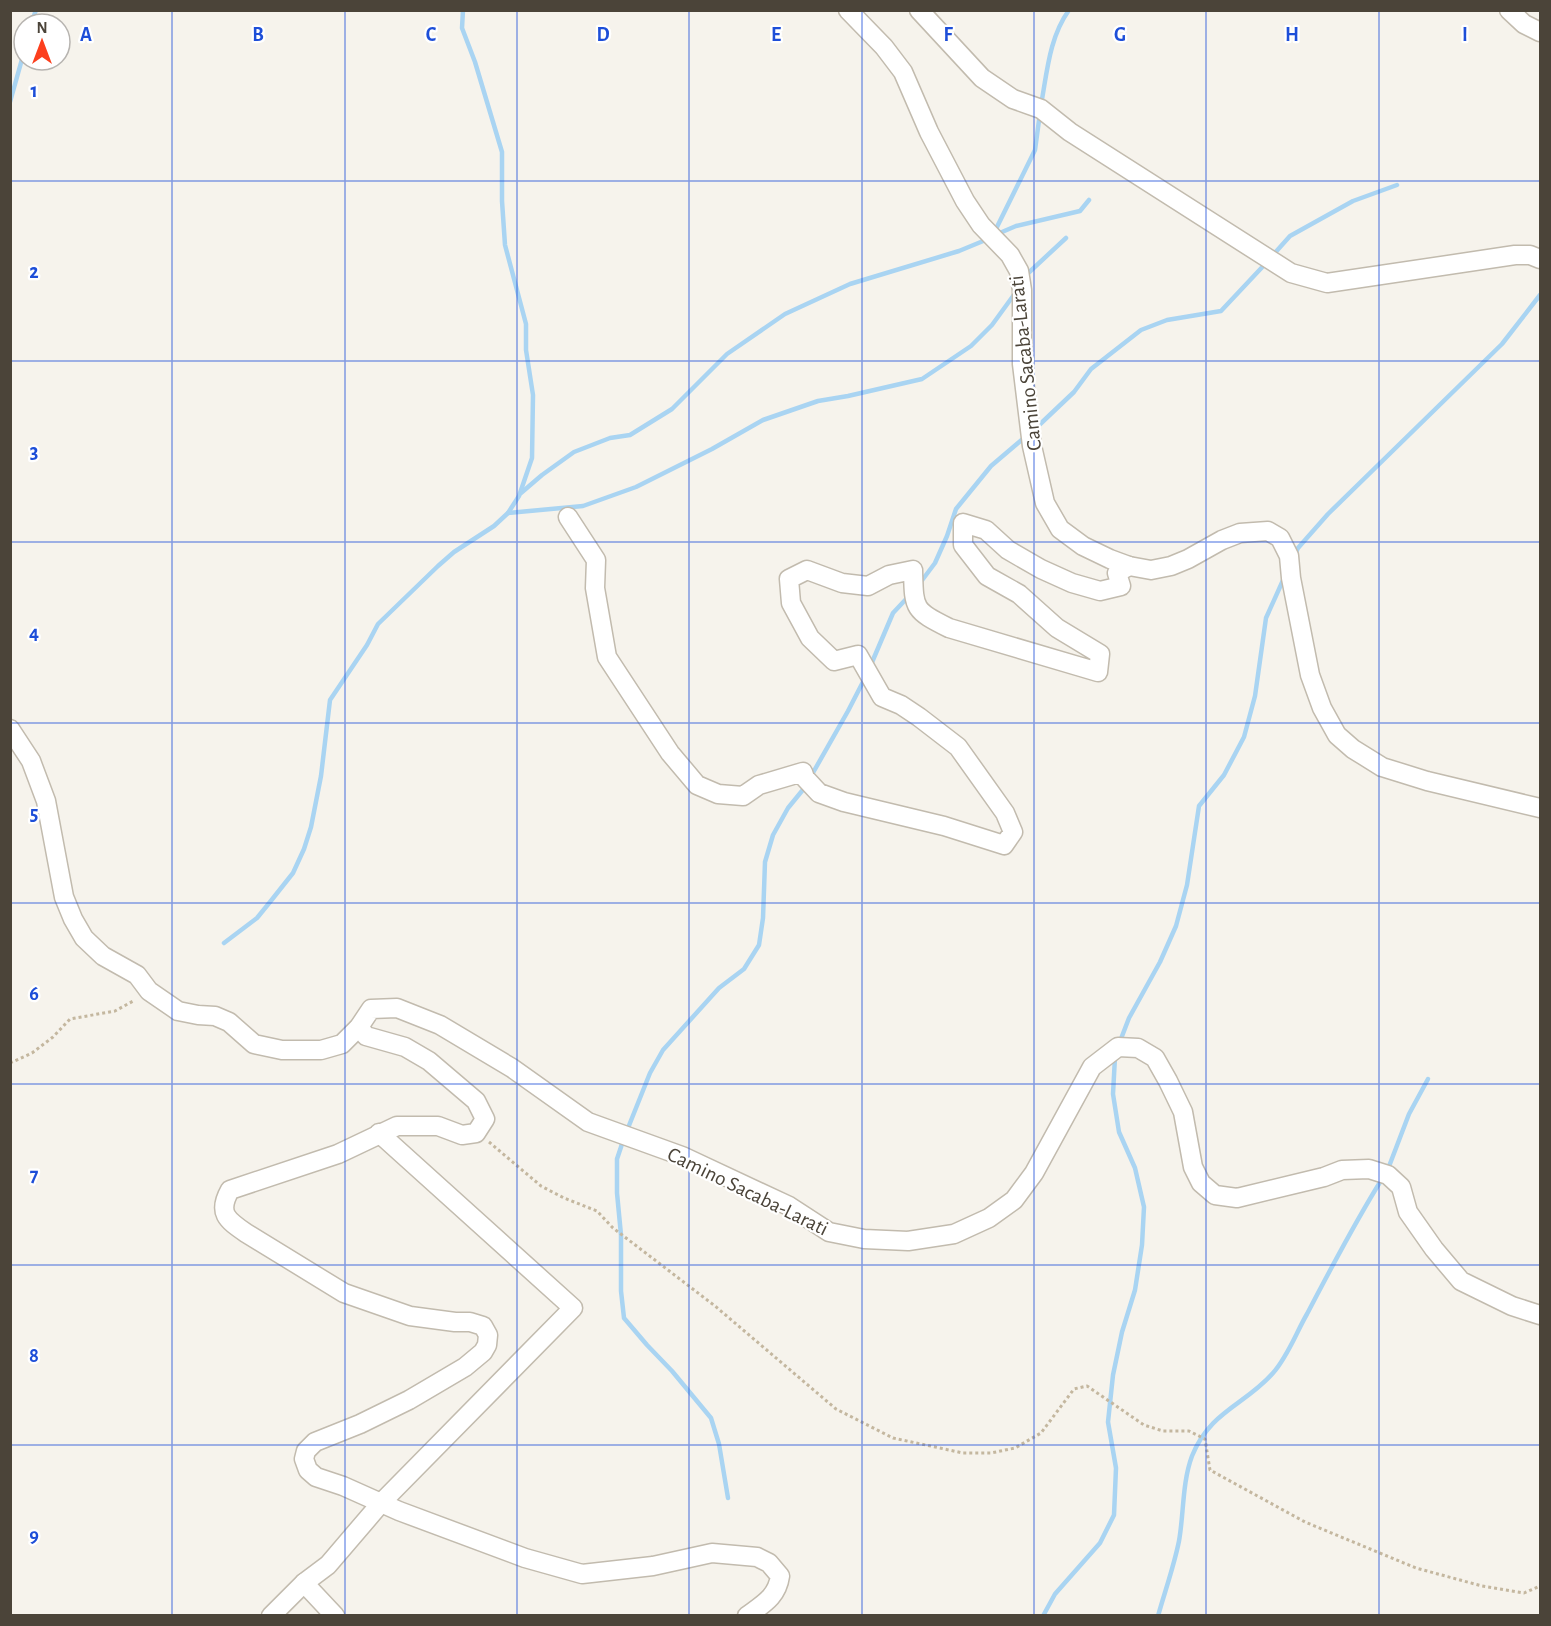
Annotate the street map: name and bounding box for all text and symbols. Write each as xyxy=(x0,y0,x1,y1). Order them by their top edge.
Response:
north arrow xyxy=(12,12,72,72)
text: N xyxy=(36,20,48,36)
text: A xyxy=(80,25,92,45)
text: B xyxy=(252,25,264,45)
text: C xyxy=(426,25,437,45)
text: D xyxy=(596,25,610,45)
text: E xyxy=(771,25,781,45)
text: F xyxy=(943,25,953,45)
text: G xyxy=(1114,25,1126,45)
text: H xyxy=(1285,25,1299,45)
text: I xyxy=(1462,25,1468,45)
text: 1 xyxy=(30,81,38,101)
text: 2 xyxy=(29,262,39,282)
street label: Camino Sacaba-Larati xyxy=(1006,274,1045,452)
text: 3 xyxy=(30,442,38,462)
text: 4 xyxy=(29,623,39,643)
text: 5 xyxy=(30,804,38,824)
text: 6 xyxy=(29,984,39,1004)
street label: Camino Sacaba-Larati xyxy=(664,1143,832,1240)
text: 7 xyxy=(30,1165,39,1185)
text: 8 xyxy=(29,1346,39,1366)
text: 9 xyxy=(29,1526,39,1546)

